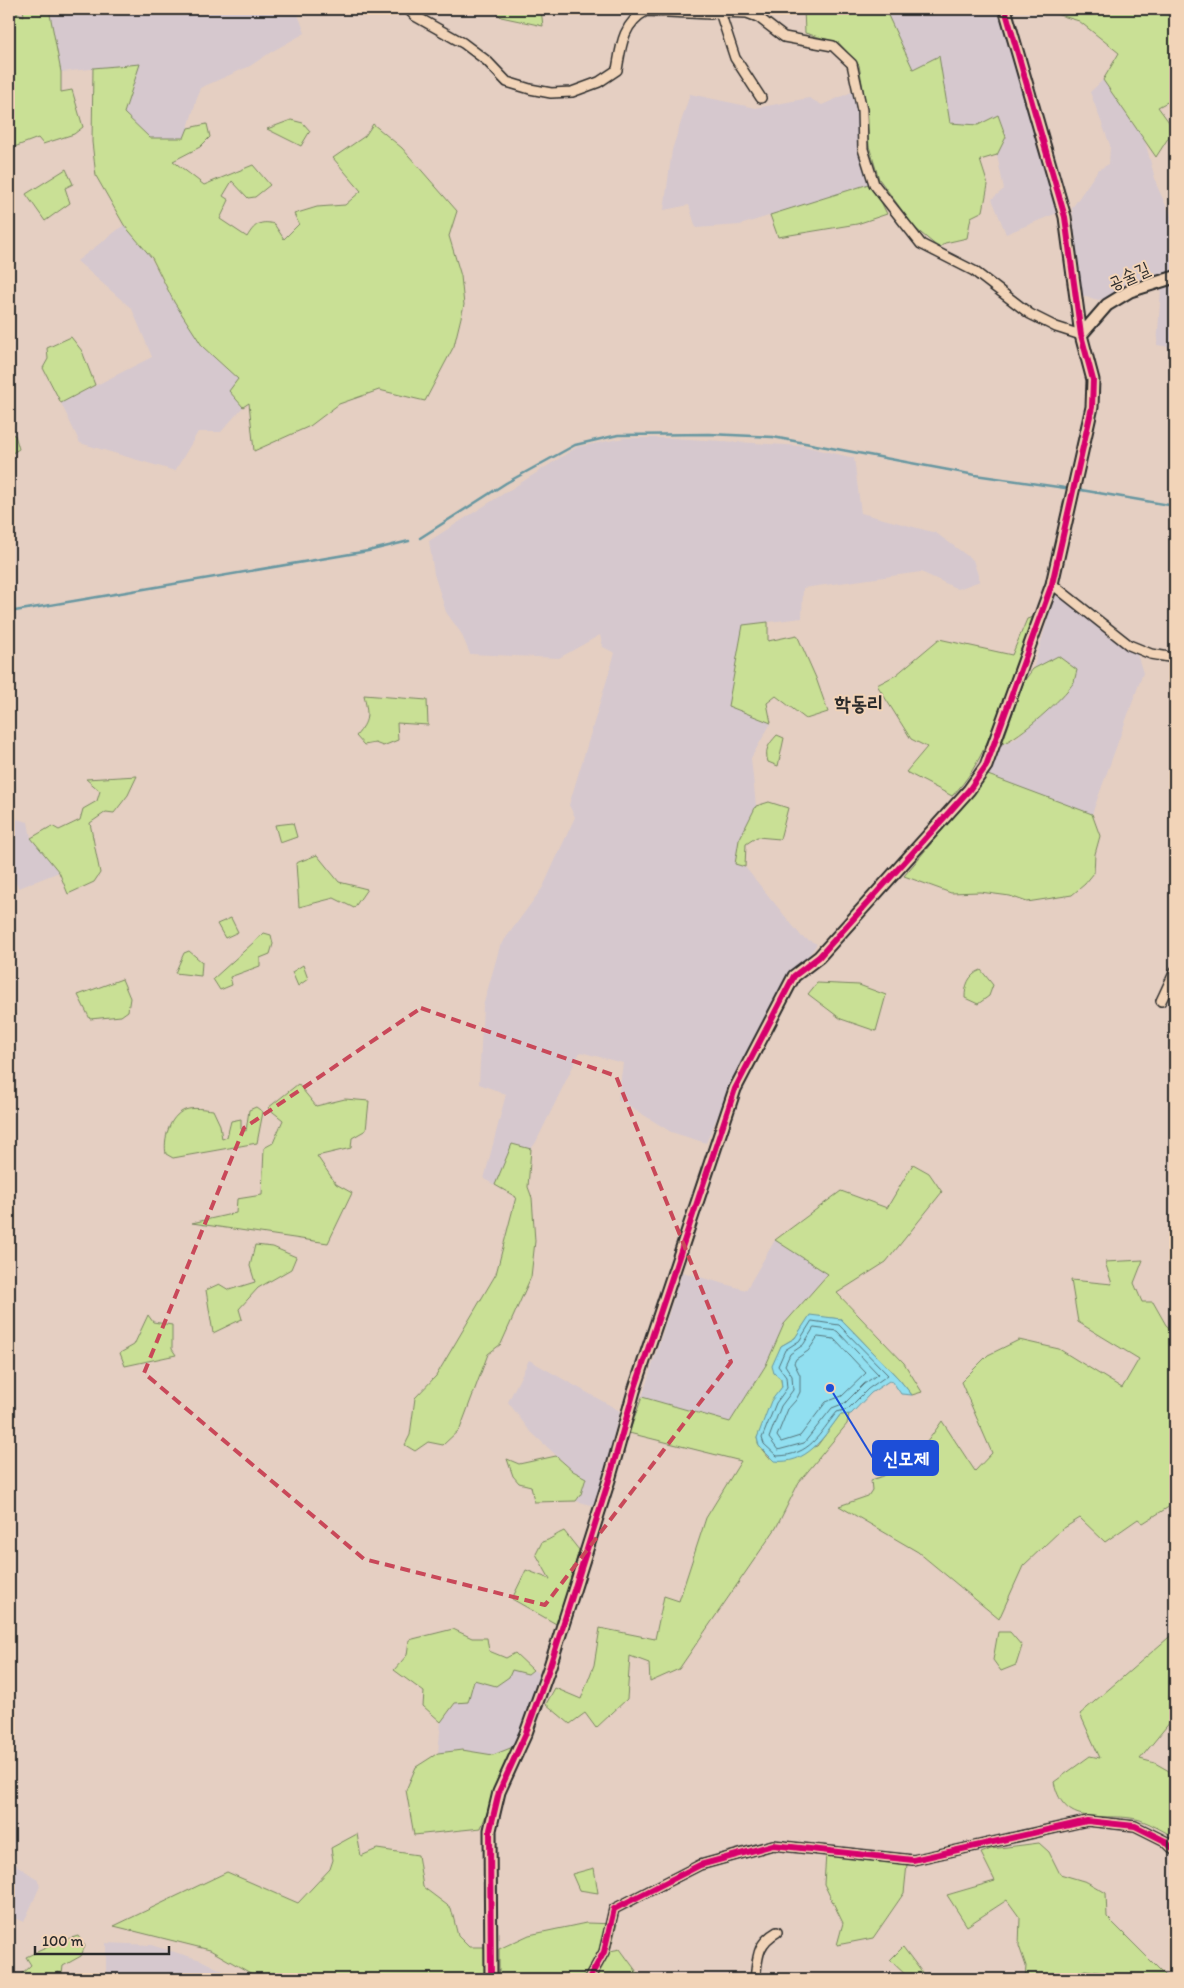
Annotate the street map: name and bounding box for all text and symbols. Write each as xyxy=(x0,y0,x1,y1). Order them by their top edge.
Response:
street label: 공술길 xyxy=(1105,257,1154,295)
district label: 학동리 xyxy=(834,691,883,715)
callout: 신모제 xyxy=(873,1441,938,1475)
text: 신모제 xyxy=(883,1447,929,1470)
scale bar xyxy=(35,1923,169,1955)
text: 100 m xyxy=(42,1932,84,1950)

